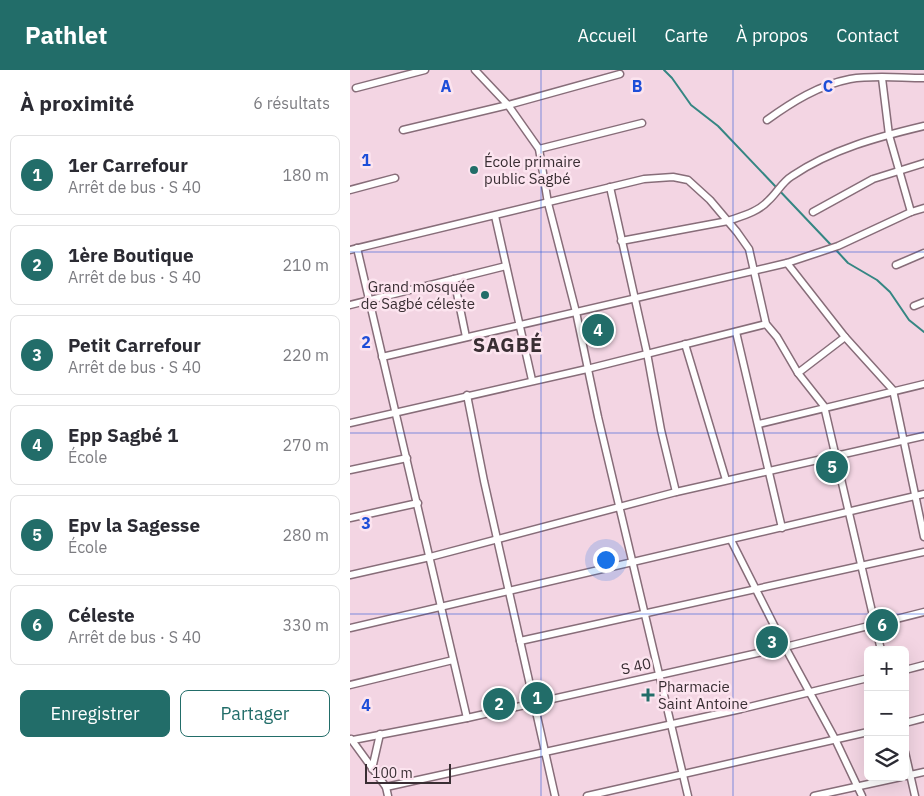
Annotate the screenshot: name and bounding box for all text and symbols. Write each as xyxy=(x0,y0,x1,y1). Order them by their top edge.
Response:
text: Pathlet xyxy=(25,19,107,51)
text: Accueil xyxy=(577,24,636,47)
text: Carte xyxy=(664,24,708,47)
text: À propos xyxy=(736,24,808,47)
text: Contact xyxy=(836,24,899,47)
text: A xyxy=(441,76,452,96)
text: B xyxy=(632,76,643,96)
text: C xyxy=(823,76,833,96)
text: À proximité xyxy=(20,89,134,117)
text: 6 résultats xyxy=(253,93,330,113)
text: 1 xyxy=(361,150,371,170)
place label: École primaire public Sagbé xyxy=(484,152,581,188)
text: 1er Carrefour xyxy=(68,153,188,177)
marker: École primaire public Sagbé xyxy=(468,164,480,176)
text: 1 xyxy=(32,165,42,185)
text: 180 m xyxy=(282,165,329,185)
text: Arrêt de bus · S 40 xyxy=(68,177,201,197)
text: 1ère Boutique xyxy=(68,243,194,267)
text: 2 xyxy=(32,255,42,275)
text: 210 m xyxy=(282,255,329,275)
text: Arrêt de bus · S 40 xyxy=(68,267,201,287)
place label: Grand mosquée de Sagbé céleste xyxy=(361,277,475,313)
marker: Grand mosquée de Sagbé céleste xyxy=(479,289,491,301)
pin: 4 xyxy=(582,311,614,349)
district label: SAGBÉ xyxy=(473,331,543,358)
text: 2 xyxy=(361,332,371,352)
text: Petit Carrefour xyxy=(68,333,201,357)
text: 3 xyxy=(32,345,42,365)
text: 220 m xyxy=(282,345,329,365)
text: Arrêt de bus · S 40 xyxy=(68,357,201,377)
text: Epp Sagbé 1 xyxy=(68,423,178,447)
text: 4 xyxy=(32,435,42,455)
text: 270 m xyxy=(282,435,329,455)
text: École xyxy=(68,447,107,467)
pin: 5 xyxy=(816,448,848,486)
text: Epv la Sagesse xyxy=(68,513,200,537)
text: 3 xyxy=(361,513,371,533)
text: 5 xyxy=(32,525,42,545)
text: 280 m xyxy=(282,525,329,545)
text: École xyxy=(68,537,107,557)
your location xyxy=(593,547,619,573)
text: Céleste xyxy=(68,603,135,627)
pin: 6 xyxy=(866,606,898,644)
text: 6 xyxy=(32,615,42,635)
text: 330 m xyxy=(282,615,329,635)
pin: 3 xyxy=(756,623,788,661)
text: Arrêt de bus · S 40 xyxy=(68,627,201,647)
map controls xyxy=(864,646,909,781)
button: + xyxy=(864,646,909,691)
street label: S 40 xyxy=(619,653,653,679)
place label: Pharmacie Saint Antoine xyxy=(658,677,748,713)
pin: 1 xyxy=(521,679,553,717)
pin: 2 xyxy=(483,685,515,723)
marker: Pharmacie Saint Antoine xyxy=(642,689,654,701)
button: Enregistrer xyxy=(20,690,170,737)
button: Partager xyxy=(180,690,330,737)
button: − xyxy=(864,691,909,736)
text: 4 xyxy=(361,695,371,715)
button: layers xyxy=(864,736,909,781)
scale bar xyxy=(365,761,451,784)
text: 100 m xyxy=(372,764,413,782)

